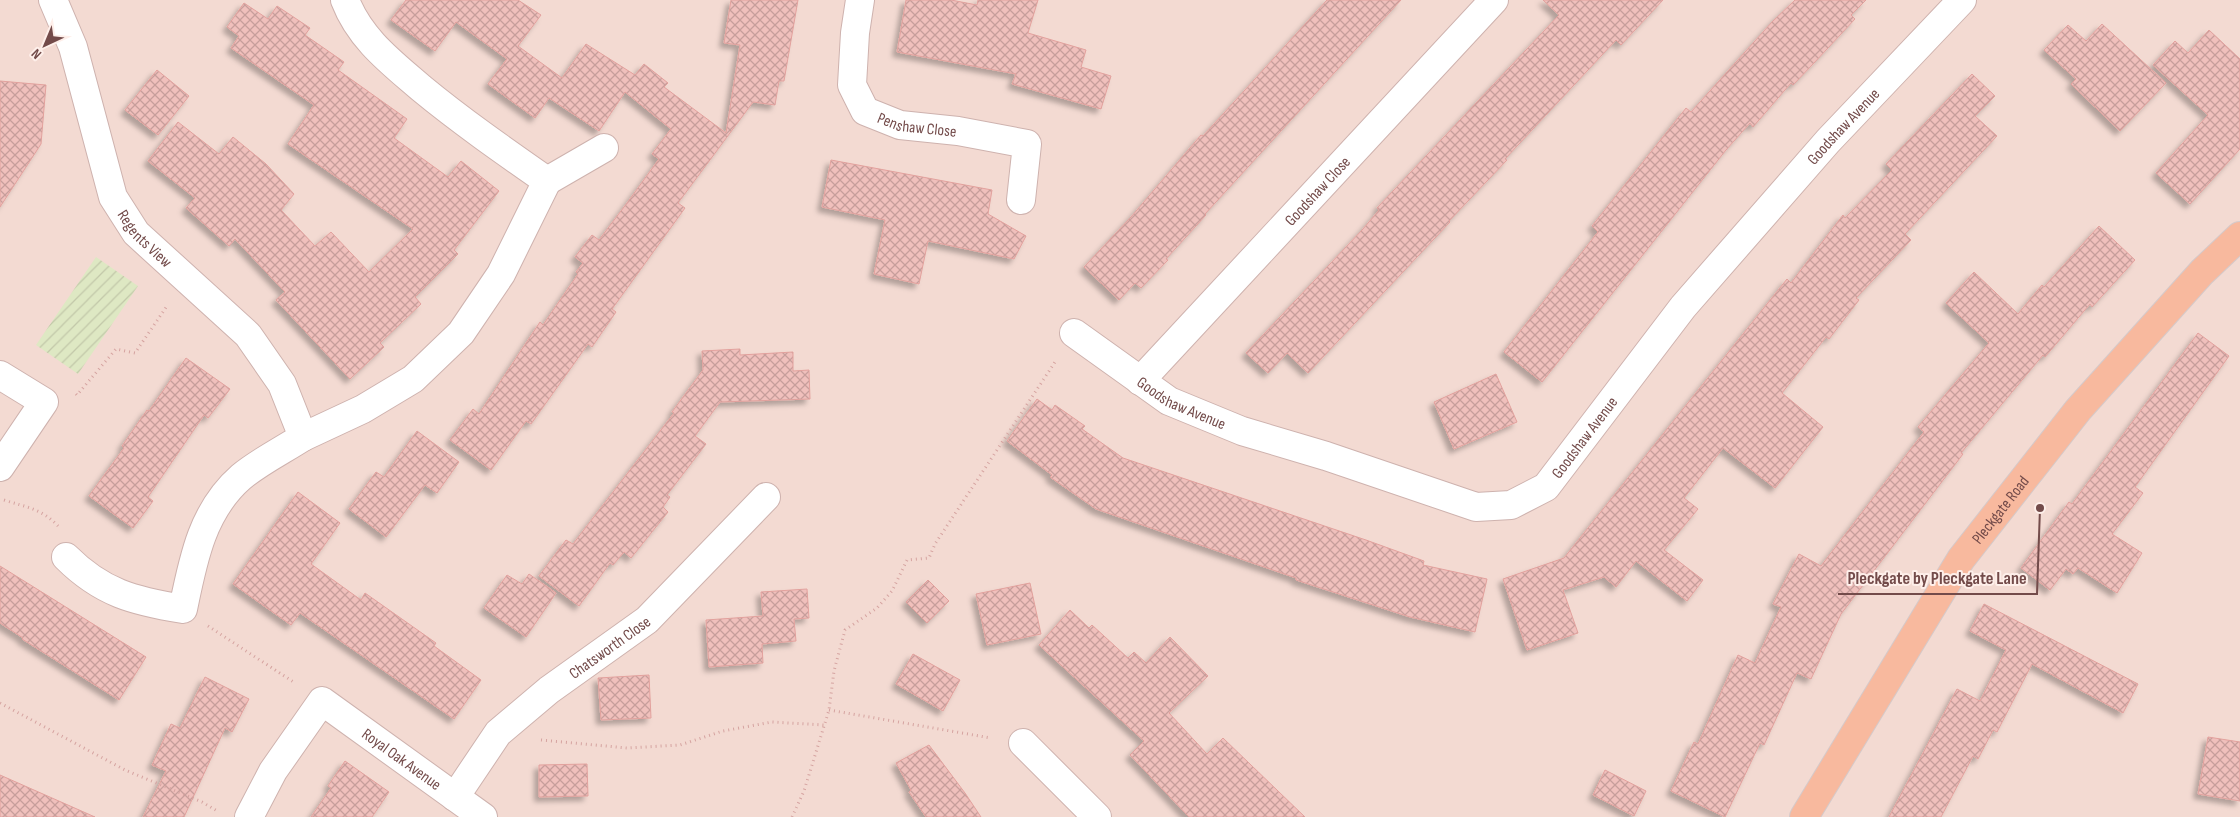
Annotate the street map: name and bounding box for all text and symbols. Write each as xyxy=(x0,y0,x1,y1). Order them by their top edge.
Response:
north arrow xyxy=(20,20,70,70)
text: N xyxy=(28,45,45,63)
street label: Goodshaw Avenue xyxy=(1804,85,1884,169)
street label: Penshaw Close xyxy=(874,109,957,142)
street label: Goodshaw Close xyxy=(1281,153,1355,230)
street label: Regents View xyxy=(113,207,175,272)
street label: Goodshaw Avenue xyxy=(1133,373,1228,434)
street label: Goodshaw Avenue xyxy=(1548,393,1622,482)
street label: Pleckgate Road xyxy=(1969,473,2034,548)
callout: Pleckgate by Pleckgate Lane xyxy=(1838,561,2037,594)
text: Pleckgate by Pleckgate Lane xyxy=(1847,568,2027,589)
street label: Chatsworth Close xyxy=(566,613,655,684)
street label: Royal Oak Avenue xyxy=(358,725,445,795)

